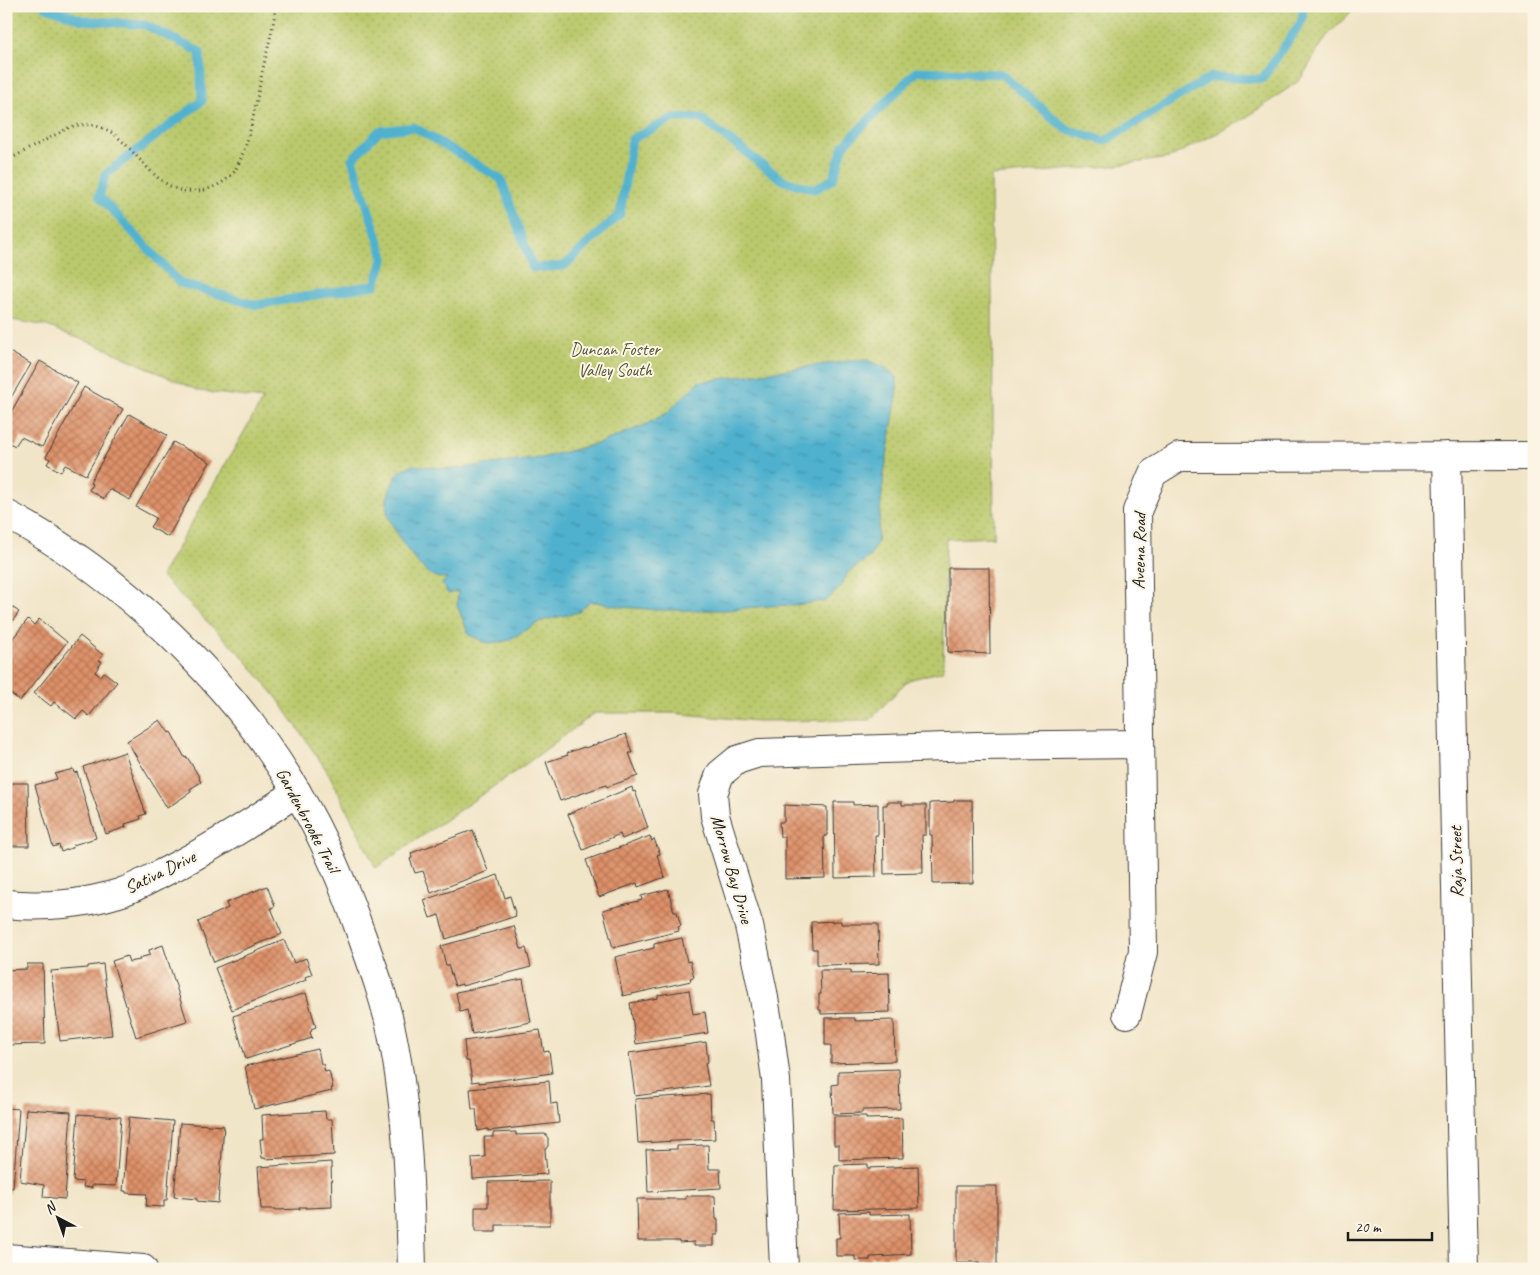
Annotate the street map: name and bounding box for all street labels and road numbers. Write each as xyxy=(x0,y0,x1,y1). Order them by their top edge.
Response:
street label: Aveena Road xyxy=(1127,510,1151,589)
street label: Gardenbrooke Trail xyxy=(271,764,346,879)
street label: Morrow Bay Drive xyxy=(706,812,758,927)
street label: Raja Street xyxy=(1444,824,1468,898)
street label: Sativa Drive xyxy=(121,845,200,898)

